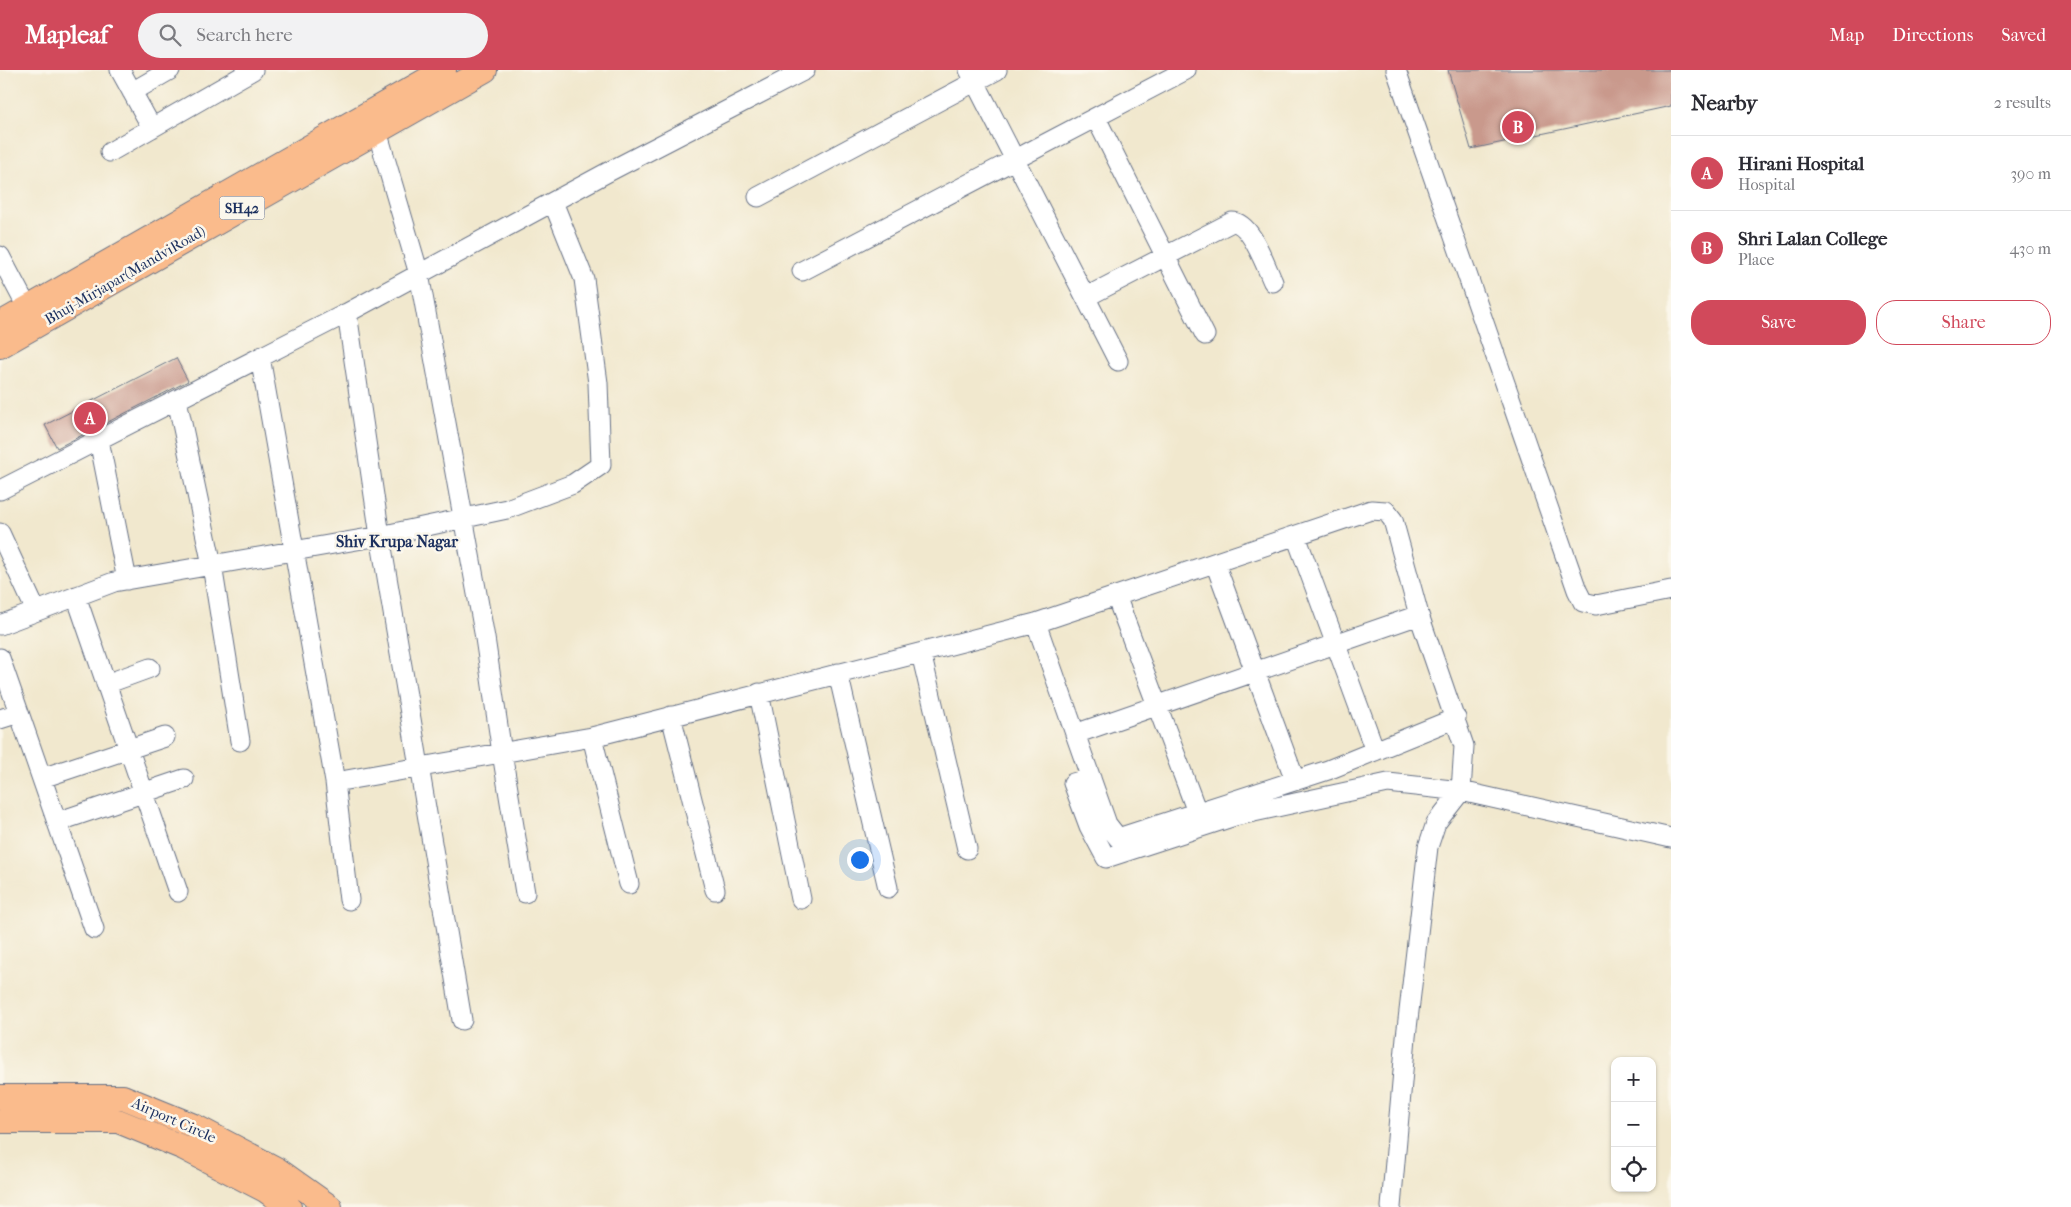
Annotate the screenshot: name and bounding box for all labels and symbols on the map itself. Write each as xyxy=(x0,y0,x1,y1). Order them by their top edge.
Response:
pin: B xyxy=(1502,108,1534,146)
road number: SH42 xyxy=(220,196,264,220)
street label: Bhuj-Mirjapar(MandviRoad) xyxy=(42,222,208,328)
pin: A xyxy=(74,399,106,437)
district label: Shiv Krupa Nagar xyxy=(336,532,459,552)
your location xyxy=(847,847,873,873)
street label: Airport Circle xyxy=(128,1093,219,1147)

